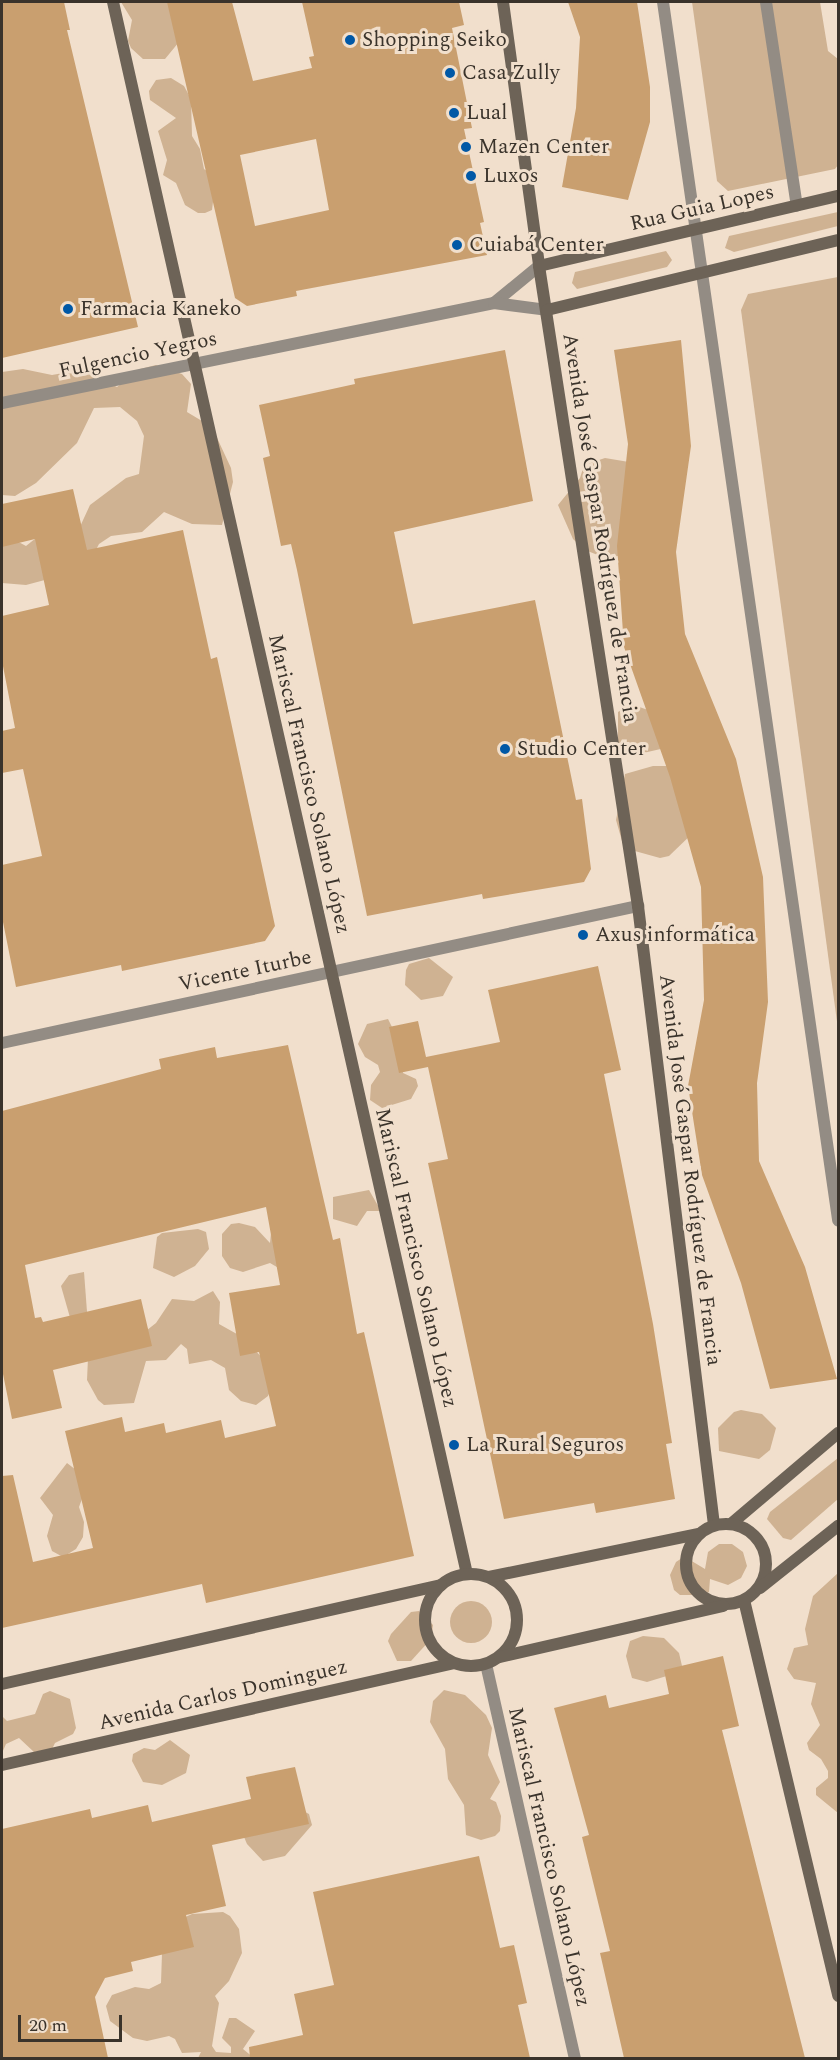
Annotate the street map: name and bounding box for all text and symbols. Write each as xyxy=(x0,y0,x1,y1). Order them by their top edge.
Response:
place label: Shopping Seiko xyxy=(362,27,507,53)
marker: Shopping Seiko xyxy=(343,33,357,47)
place label: Casa Zully xyxy=(462,60,560,86)
marker: Casa Zully xyxy=(443,66,457,80)
place label: Lual xyxy=(466,100,507,126)
marker: Lual xyxy=(447,106,461,120)
place label: Mazen Center xyxy=(478,134,609,160)
marker: Mazen Center xyxy=(459,140,473,154)
place label: Luxos xyxy=(483,163,539,189)
marker: Luxos xyxy=(464,169,478,183)
street label: Rua Guia Lopes xyxy=(628,179,776,237)
place label: Cuiabá Center xyxy=(469,232,604,258)
marker: Cuiabá Center xyxy=(450,238,464,252)
place label: Farmacia Kaneko xyxy=(80,296,241,322)
marker: Farmacia Kaneko xyxy=(61,302,75,316)
street label: Fulgencio Yegros xyxy=(57,326,219,384)
street label: Avenida José Gaspar Rodríguez de Francia xyxy=(557,331,643,725)
street label: Mariscal Francisco Solano López xyxy=(262,632,356,936)
place label: Studio Center xyxy=(517,736,646,762)
marker: Studio Center xyxy=(498,742,512,756)
place label: Axus informática xyxy=(595,922,755,948)
marker: Axus informática xyxy=(576,928,590,942)
street label: Vicente Iturbe xyxy=(176,945,314,997)
street label: Avenida José Gaspar Rodríguez de Francia xyxy=(653,973,727,1367)
street label: Mariscal Francisco Solano López xyxy=(369,1106,463,1410)
place label: La Rural Seguros xyxy=(466,1432,624,1458)
marker: La Rural Seguros xyxy=(447,1438,461,1452)
street label: Avenida Carlos Dominguez xyxy=(96,1654,350,1736)
street label: Mariscal Francisco Solano López xyxy=(502,1705,596,2009)
scale bar xyxy=(21,2003,124,2041)
text: 20 m xyxy=(29,2012,67,2039)

